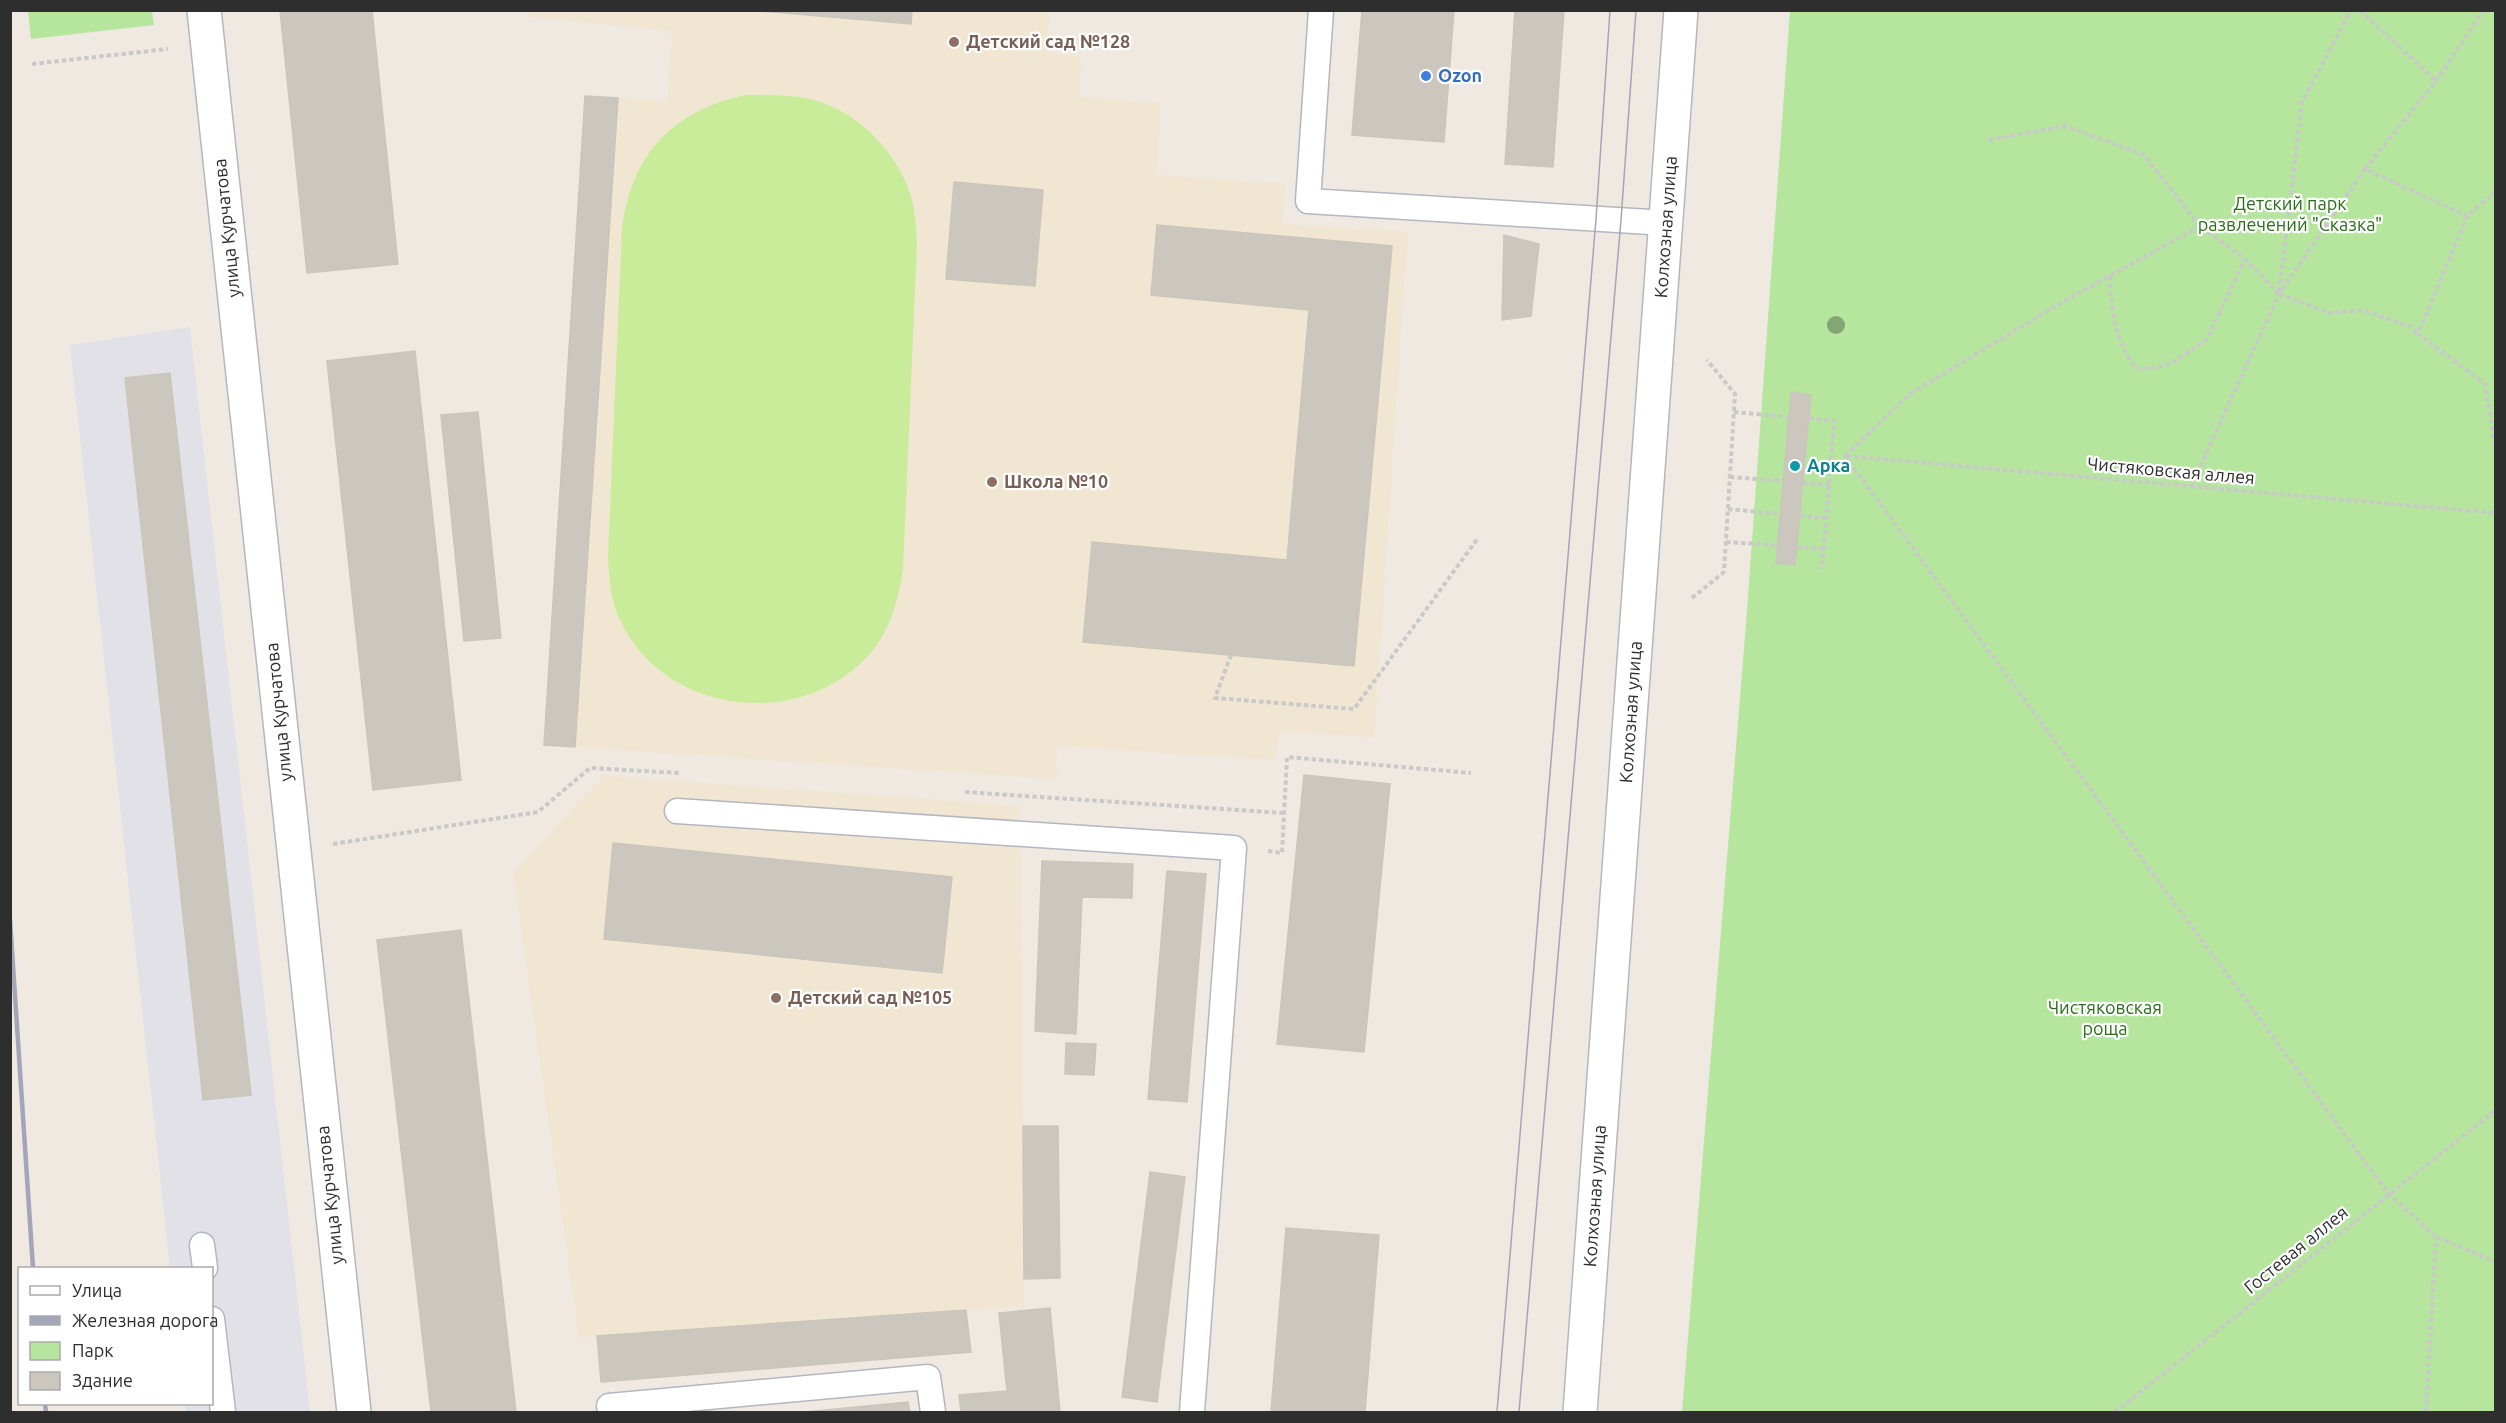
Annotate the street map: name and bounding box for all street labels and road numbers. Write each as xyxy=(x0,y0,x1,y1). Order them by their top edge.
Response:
street label: Колхозная улица xyxy=(1650,155,1680,299)
street label: улица Курчатова xyxy=(209,158,243,298)
street label: Чистяковская аллея xyxy=(2087,453,2256,487)
street label: Колхозная улица xyxy=(1615,640,1645,784)
street label: улица Курчатова xyxy=(261,642,295,782)
street label: Колхозная улица xyxy=(1579,1124,1609,1268)
street label: улица Курчатова xyxy=(312,1125,346,1265)
street label: Гостевая аллея xyxy=(2240,1201,2351,1297)

